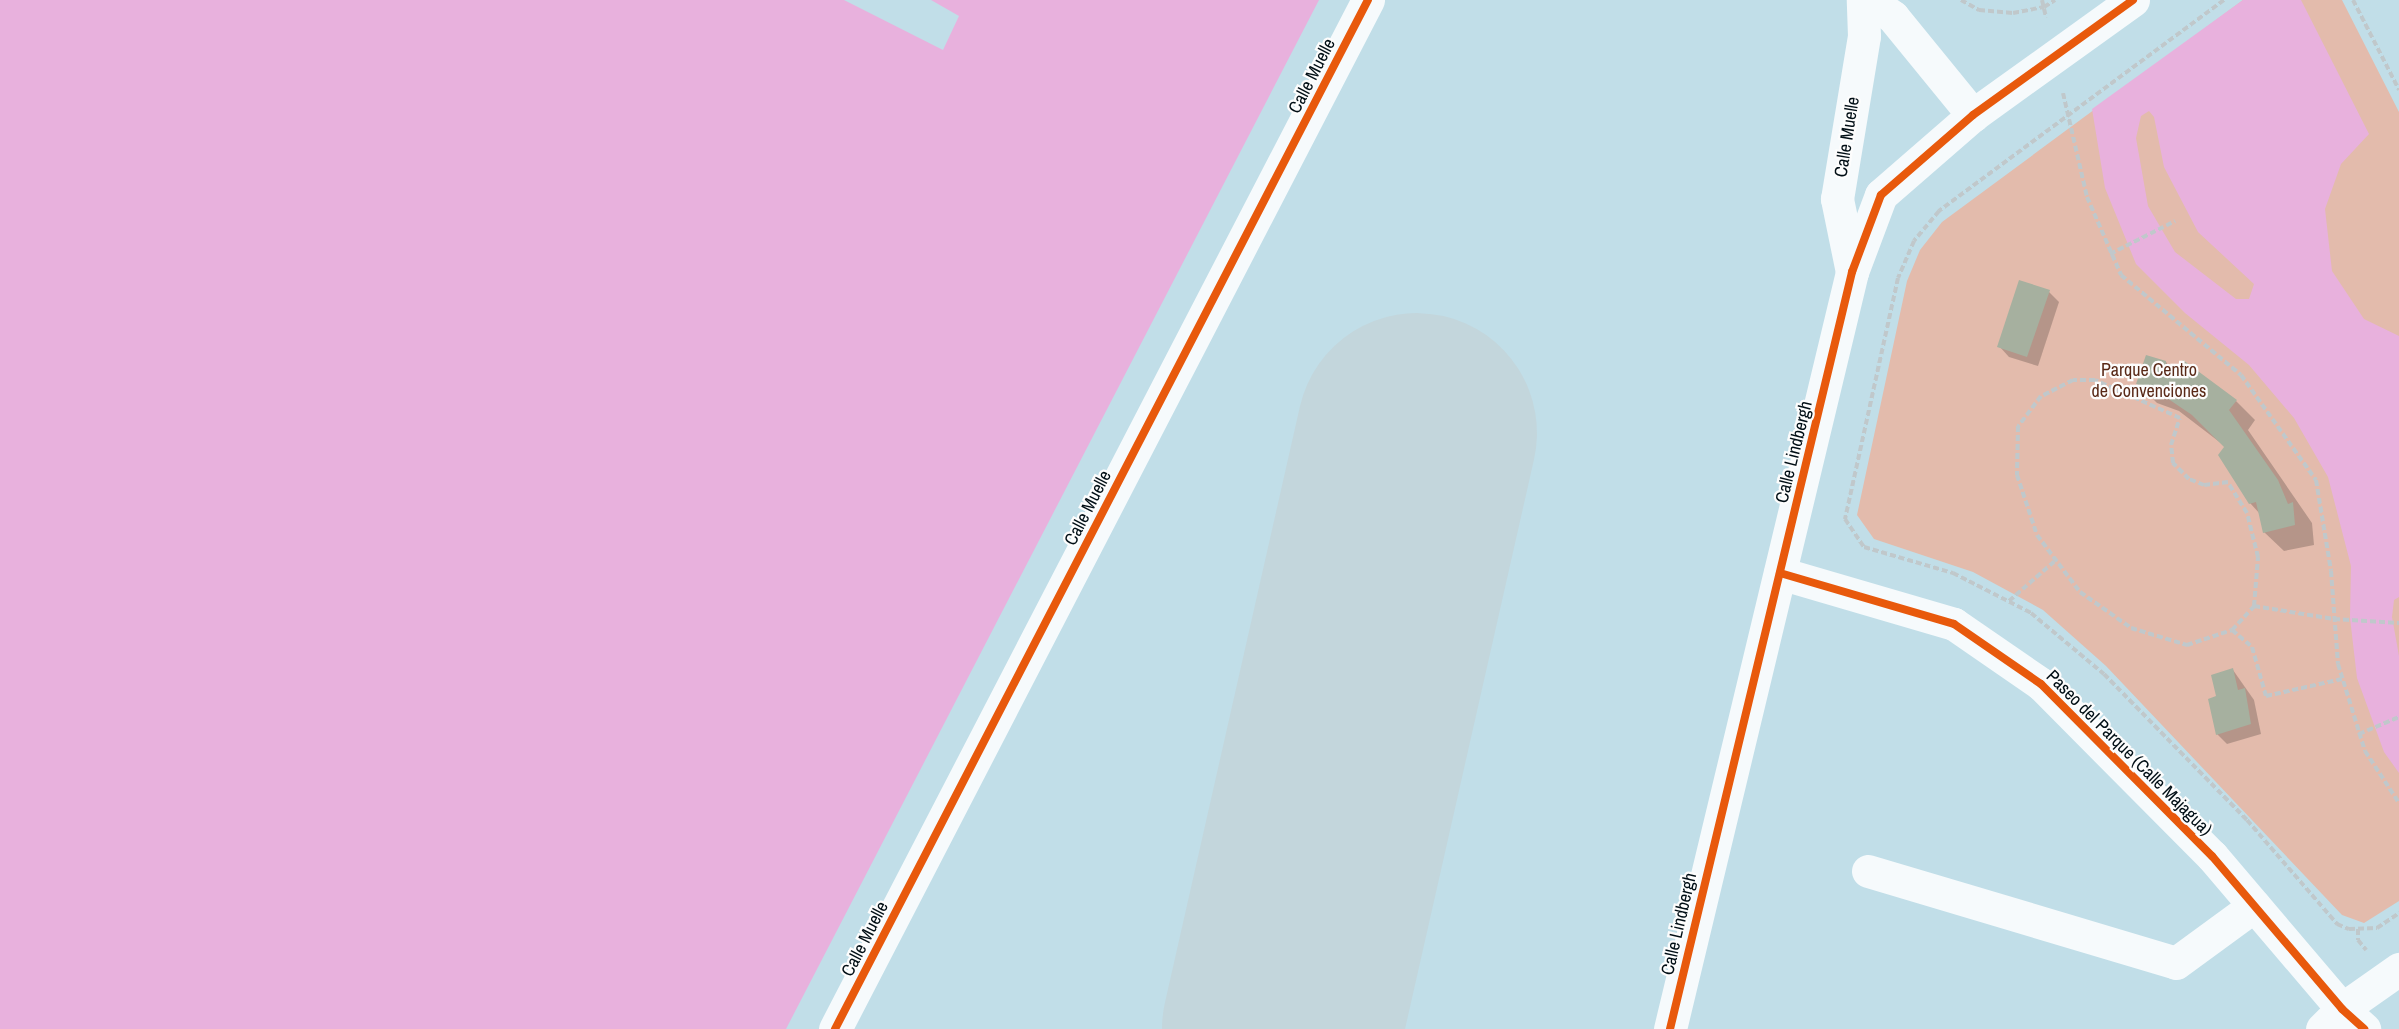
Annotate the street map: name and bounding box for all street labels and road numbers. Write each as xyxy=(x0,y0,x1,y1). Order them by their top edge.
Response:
street label: Calle Muelle xyxy=(1284,35,1340,117)
street label: Calle Muelle xyxy=(1830,95,1864,179)
street label: Calle Lindbergh xyxy=(1771,399,1817,505)
street label: Calle Muelle xyxy=(1060,467,1116,549)
street label: Paseo del Parque (Calle Majagua) xyxy=(2042,666,2216,840)
street label: Calle Lindbergh xyxy=(1657,871,1701,977)
street label: Calle Muelle xyxy=(837,898,893,980)

